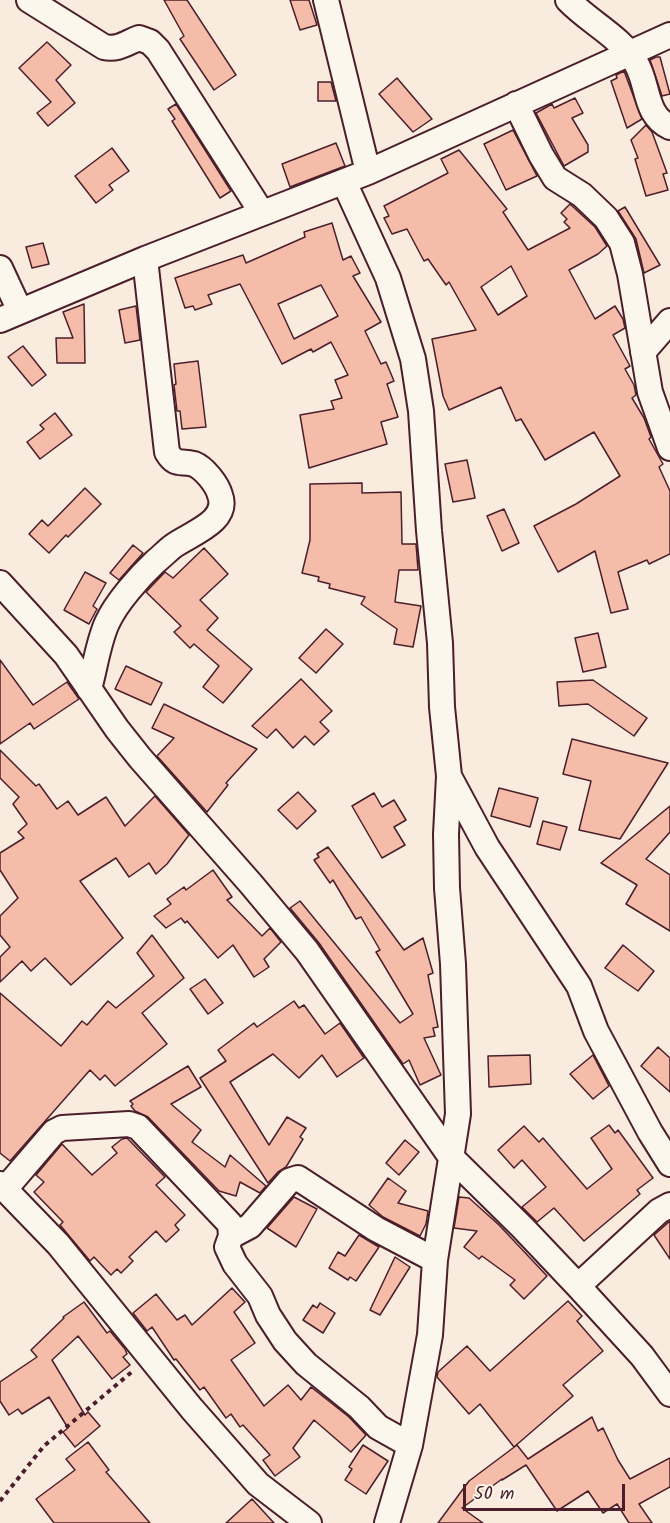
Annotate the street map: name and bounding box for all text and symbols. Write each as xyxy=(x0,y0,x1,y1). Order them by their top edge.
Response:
scale bar xyxy=(466,1472,628,1510)
text: 50 m xyxy=(474,1480,514,1509)

